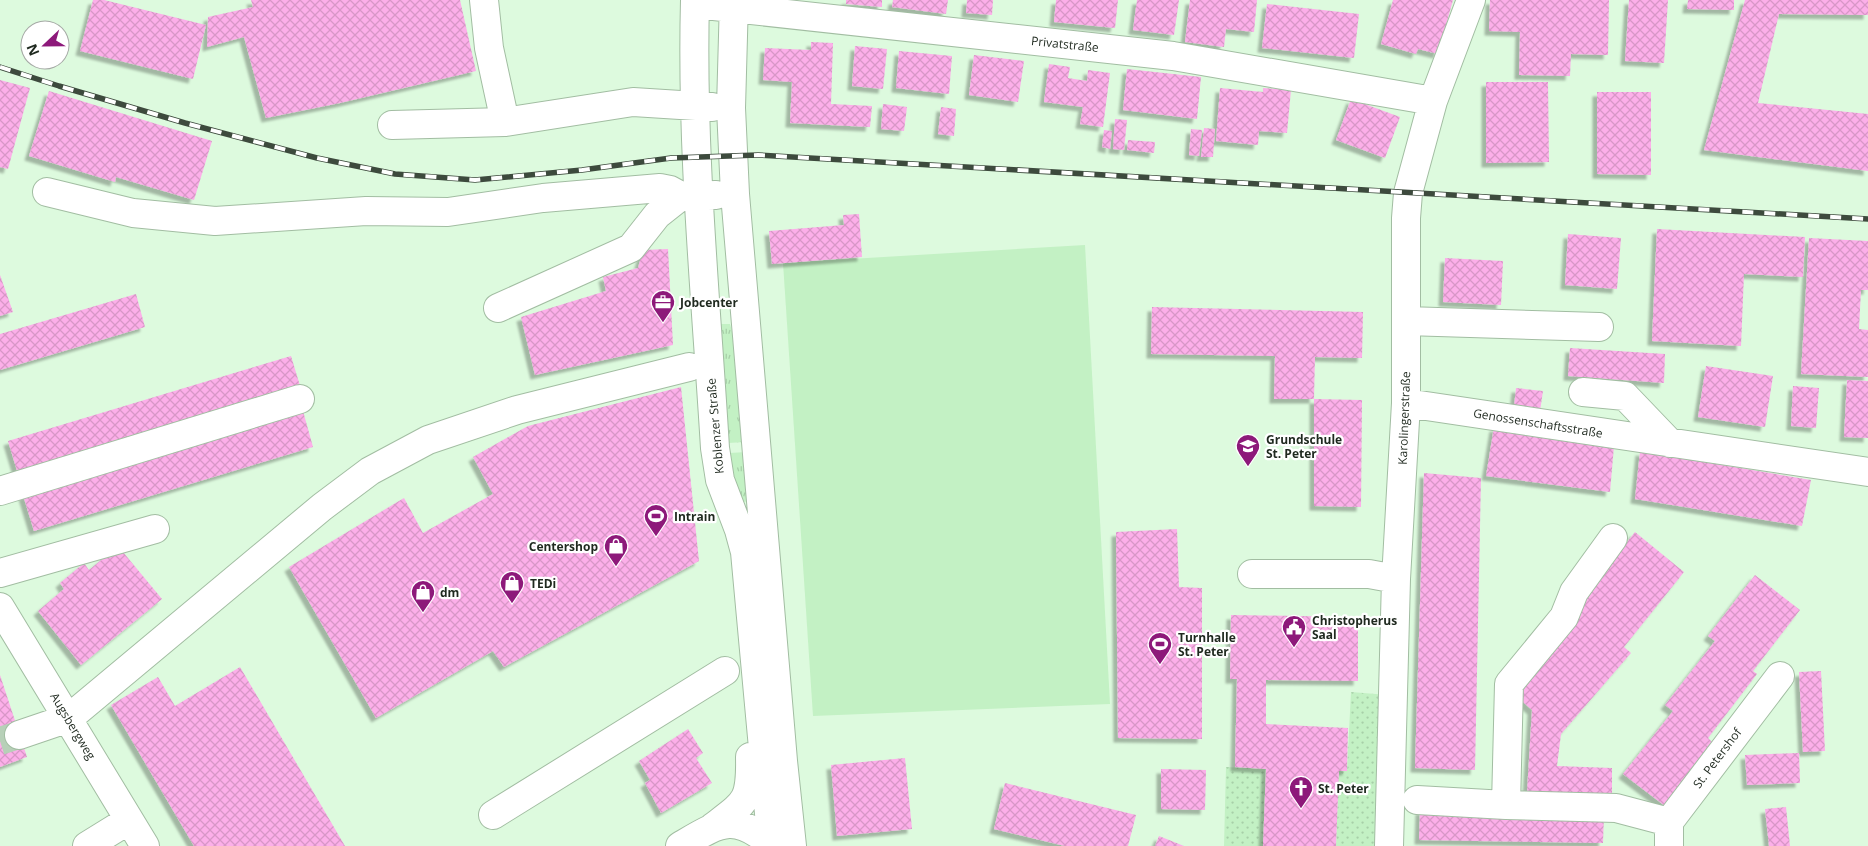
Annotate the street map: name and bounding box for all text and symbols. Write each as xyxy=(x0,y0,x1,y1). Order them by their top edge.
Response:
north arrow xyxy=(20,20,70,70)
street label: Privatstraße xyxy=(1030,32,1100,56)
text: N xyxy=(22,41,43,59)
office icon: Jobcenter xyxy=(650,289,676,323)
place label: Jobcenter xyxy=(679,294,738,311)
street label: Karolingerstraße xyxy=(1394,371,1414,465)
street label: Koblenzer Straße xyxy=(702,377,728,475)
street label: Genossenschaftsstraße xyxy=(1472,404,1604,442)
place label: Grundschule St. Peter xyxy=(1266,431,1342,462)
school or university icon: Grundschule St. Peter xyxy=(1235,433,1261,467)
sports icon: Intrain xyxy=(643,503,669,537)
place label: Intrain xyxy=(674,508,715,525)
shop icon: Centershop xyxy=(603,533,629,567)
place label: Centershop xyxy=(529,538,598,555)
shop icon: TEDi xyxy=(499,570,525,604)
place label: TEDi xyxy=(530,575,556,592)
shop icon: dm xyxy=(410,579,436,613)
place label: dm xyxy=(440,584,459,601)
place label: Christopherus Saal xyxy=(1312,612,1397,643)
public building icon: Christopherus Saal xyxy=(1281,614,1307,648)
place label: Turnhalle St. Peter xyxy=(1178,629,1236,660)
sports icon: Turnhalle St. Peter xyxy=(1147,631,1173,665)
street label: Augsbergweg xyxy=(46,689,100,763)
street label: St. Petershof xyxy=(1689,724,1746,792)
church icon: St. Peter xyxy=(1288,775,1314,809)
place label: St. Peter xyxy=(1318,780,1369,797)

